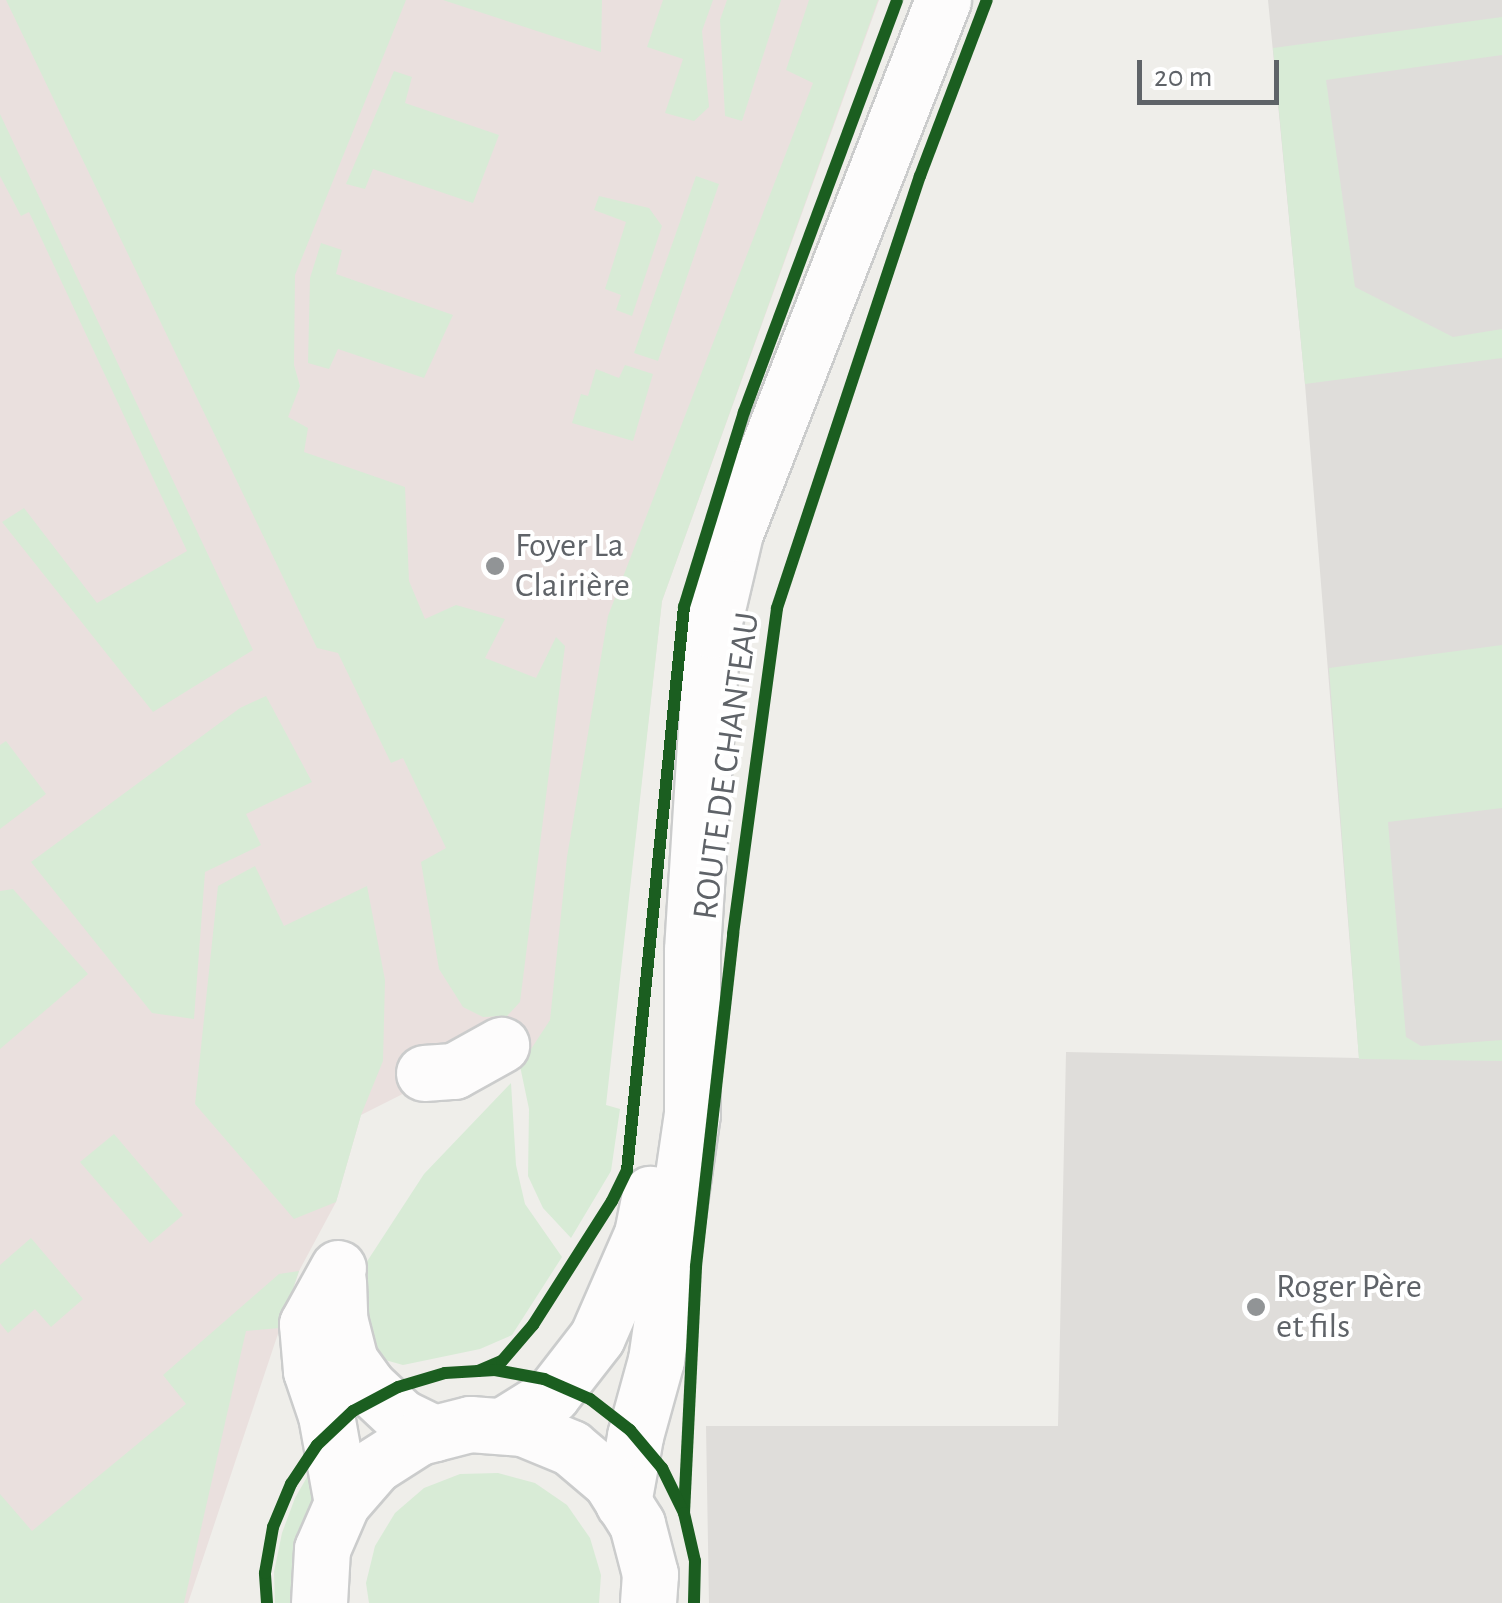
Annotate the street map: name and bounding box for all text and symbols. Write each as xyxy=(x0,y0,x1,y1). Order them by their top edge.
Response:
scale bar xyxy=(1142,40,1284,102)
text: 20 m xyxy=(1154,62,1212,92)
place label: Foyer La Clairière xyxy=(515,525,630,607)
marker: Foyer La Clairière xyxy=(484,555,506,577)
street label: ROUTE DE CHANTEAU xyxy=(685,610,769,922)
place label: Roger Père et fils xyxy=(1276,1266,1422,1348)
marker: Roger Père et fils xyxy=(1245,1296,1267,1318)

